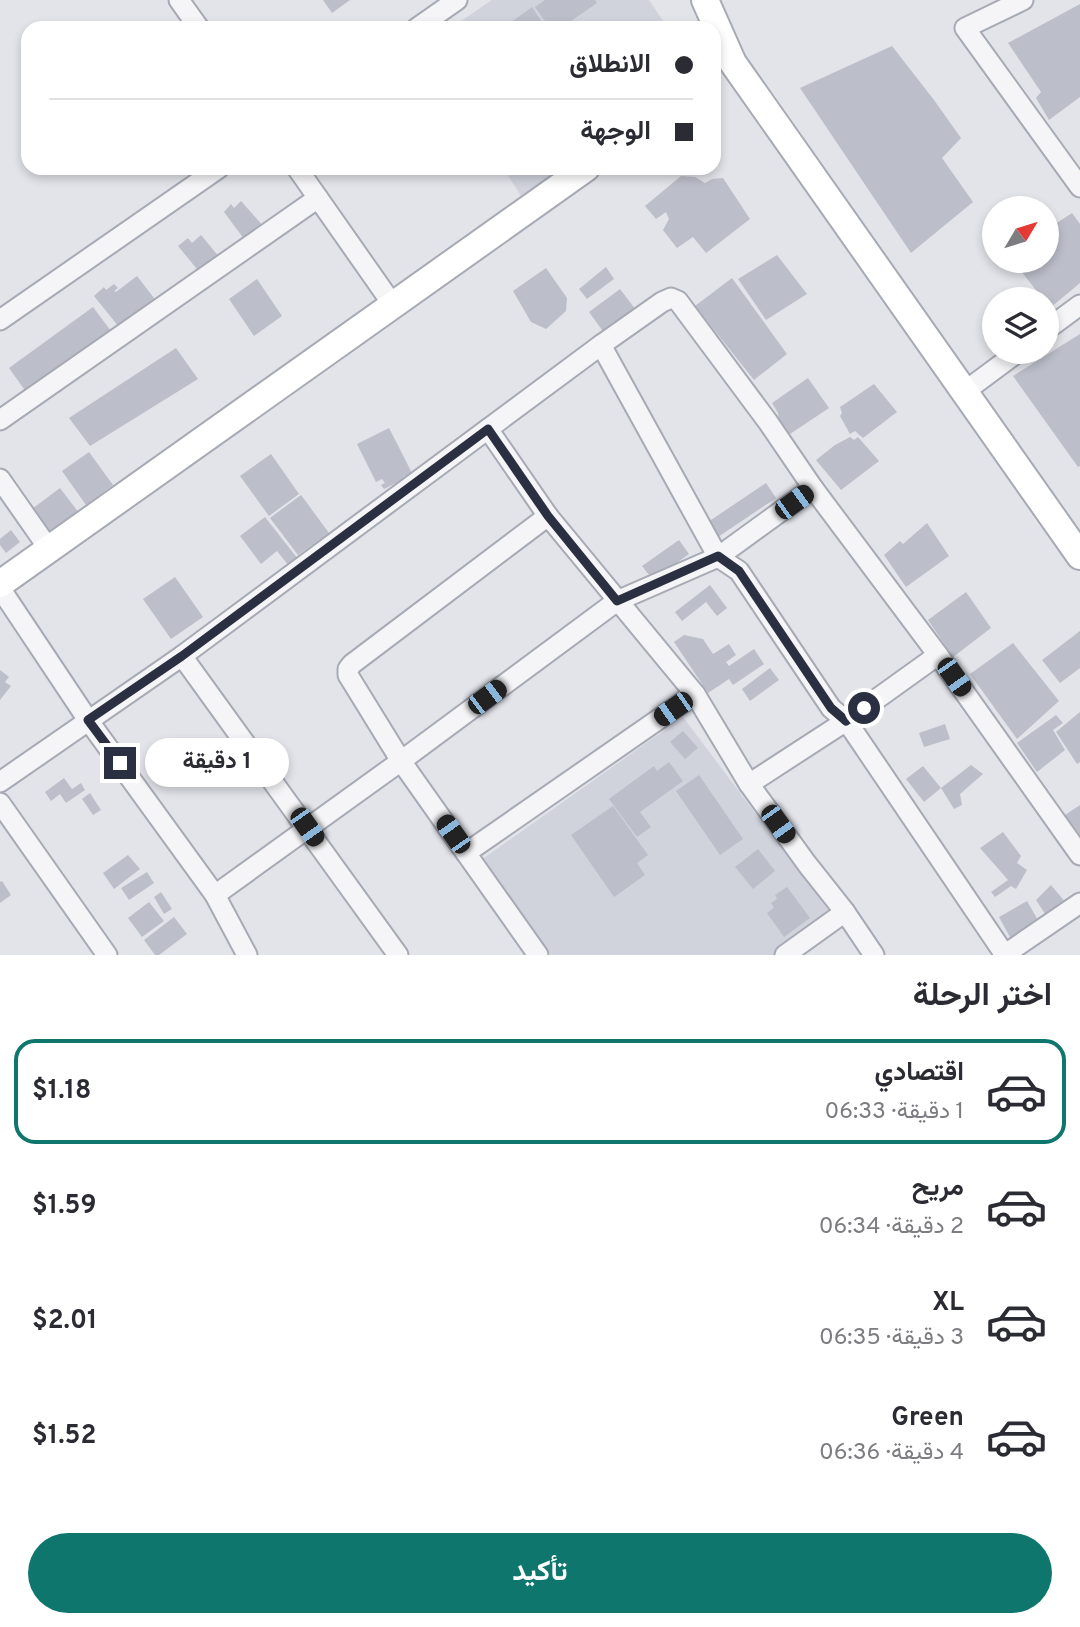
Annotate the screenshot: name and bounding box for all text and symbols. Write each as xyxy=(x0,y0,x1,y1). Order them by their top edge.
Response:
text: الانطلاق xyxy=(569,49,651,82)
text: الوجهة xyxy=(580,116,651,149)
north arrow xyxy=(982,196,1059,273)
map controls xyxy=(982,196,1059,364)
button: layers xyxy=(982,287,1059,364)
car xyxy=(771,481,818,523)
car xyxy=(934,654,975,700)
car xyxy=(464,676,511,718)
car xyxy=(650,688,697,730)
route start xyxy=(848,692,880,724)
callout: 1 دقيقة xyxy=(144,738,288,788)
route end xyxy=(104,747,136,779)
text: 1 دقيقة xyxy=(182,748,252,777)
car xyxy=(758,801,799,847)
car xyxy=(287,804,328,850)
car xyxy=(433,811,474,857)
text: اختر الرحلة xyxy=(913,977,1052,1017)
text: اقتصادي xyxy=(875,1057,964,1090)
icon: car xyxy=(985,1060,1048,1123)
text: $1.18 xyxy=(32,1075,91,1108)
text: 1 دقيقة · 06:33 xyxy=(825,1098,964,1127)
text: مريح xyxy=(912,1172,964,1205)
icon: car xyxy=(985,1175,1048,1238)
text: $1.59 xyxy=(32,1190,96,1223)
text: 2 دقيقة · 06:34 xyxy=(819,1213,964,1242)
text: XL xyxy=(932,1287,964,1320)
icon: car xyxy=(985,1290,1048,1353)
text: $2.01 xyxy=(32,1305,97,1338)
text: 3 دقيقة · 06:35 xyxy=(819,1324,964,1353)
text: Green xyxy=(891,1402,964,1435)
icon: car xyxy=(985,1405,1048,1468)
text: $1.52 xyxy=(32,1420,96,1453)
text: 4 دقيقة · 06:36 xyxy=(819,1439,964,1468)
button: تأكيد xyxy=(28,1533,1052,1613)

